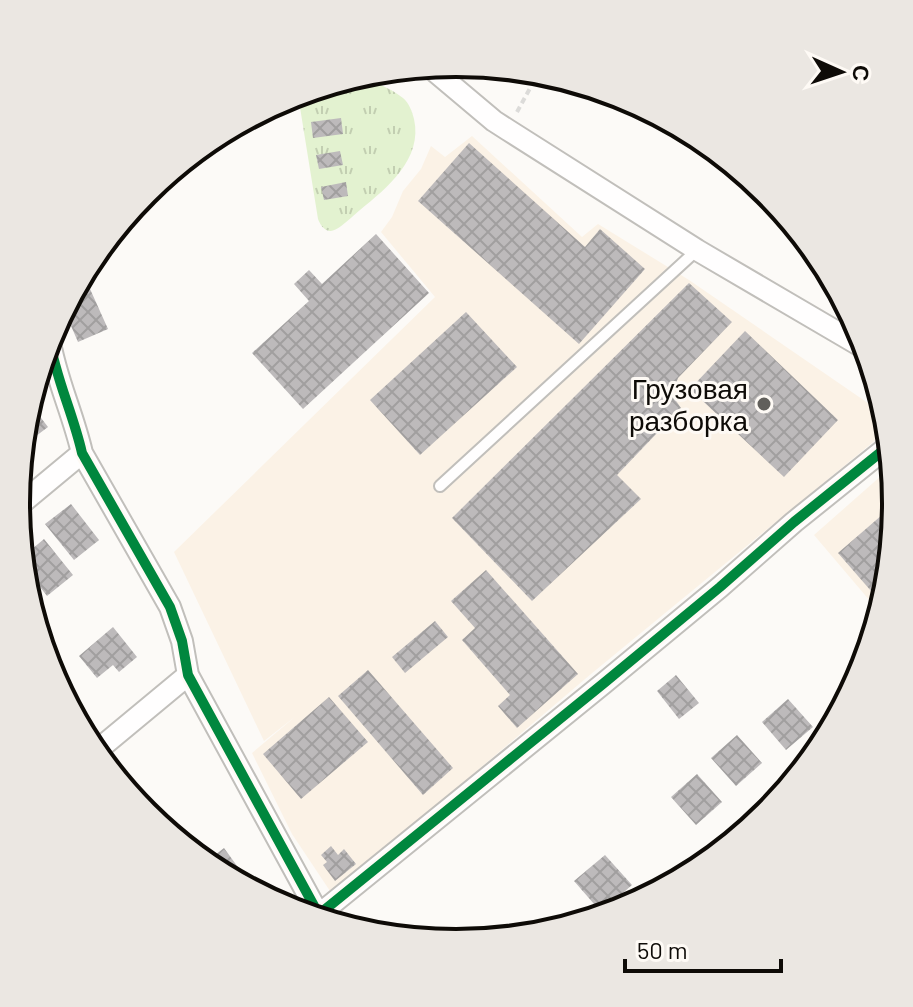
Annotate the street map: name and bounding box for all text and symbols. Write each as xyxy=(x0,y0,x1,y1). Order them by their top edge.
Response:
north arrow xyxy=(801,32,881,112)
text: С xyxy=(849,64,875,82)
place label: Грузовая разборка xyxy=(629,371,748,437)
marker: Грузовая разборка xyxy=(755,395,773,413)
scale bar xyxy=(625,923,781,973)
text: 50 m xyxy=(637,935,688,964)

